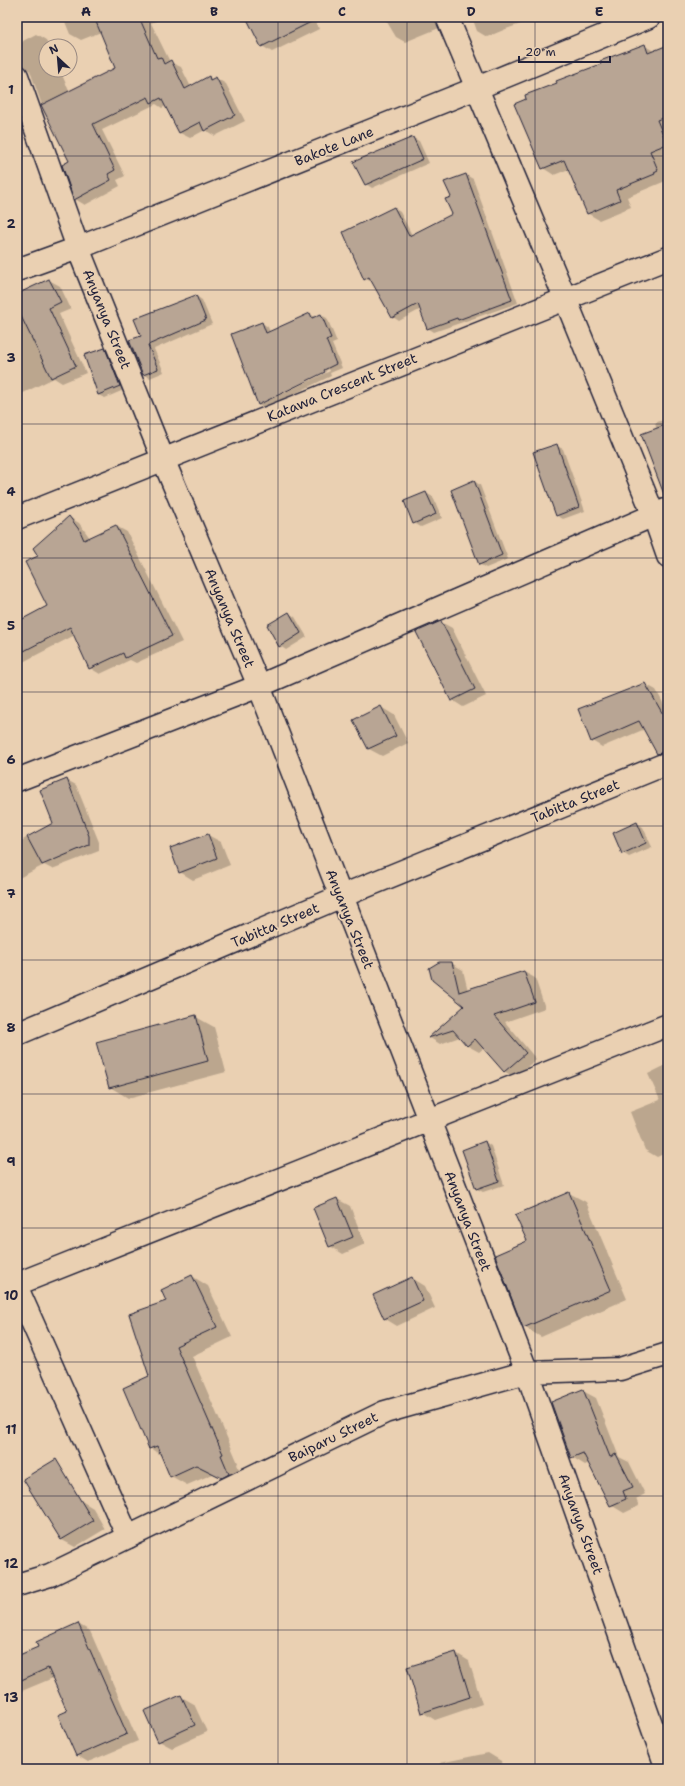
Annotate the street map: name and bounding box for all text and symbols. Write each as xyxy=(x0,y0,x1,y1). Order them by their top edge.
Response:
text: A xyxy=(81,3,91,20)
text: B xyxy=(210,3,218,20)
text: C xyxy=(338,3,346,20)
text: D xyxy=(466,3,476,20)
text: E xyxy=(595,3,604,20)
north arrow xyxy=(38,38,78,78)
scale bar xyxy=(519,38,610,64)
text: N xyxy=(47,41,61,58)
text: 20 m xyxy=(525,44,556,60)
text: 1 xyxy=(8,81,14,98)
street label: Bakote Lane xyxy=(292,122,376,170)
text: 2 xyxy=(6,215,16,232)
street label: Anyanya Street xyxy=(79,266,135,372)
text: 3 xyxy=(6,349,16,366)
street label: Katawa Crescent Street xyxy=(264,349,420,425)
text: 4 xyxy=(6,483,16,500)
street label: Anyanya Street xyxy=(201,566,259,670)
text: 5 xyxy=(7,617,15,634)
text: 6 xyxy=(6,751,16,768)
street label: Tabitta Street xyxy=(528,775,622,827)
street label: Anyanya Street xyxy=(322,866,378,972)
text: 7 xyxy=(6,885,16,902)
street label: Tabitta Street xyxy=(228,898,322,952)
text: 8 xyxy=(6,1019,16,1036)
text: 9 xyxy=(6,1153,16,1170)
street label: Anyanya Street xyxy=(441,1168,495,1274)
text: 10 xyxy=(4,1287,18,1304)
street label: Baiparu Street xyxy=(285,1408,381,1466)
text: 11 xyxy=(5,1421,17,1438)
street label: Anyanya Street xyxy=(554,1471,608,1577)
text: 12 xyxy=(4,1555,18,1572)
text: 13 xyxy=(4,1689,18,1706)

